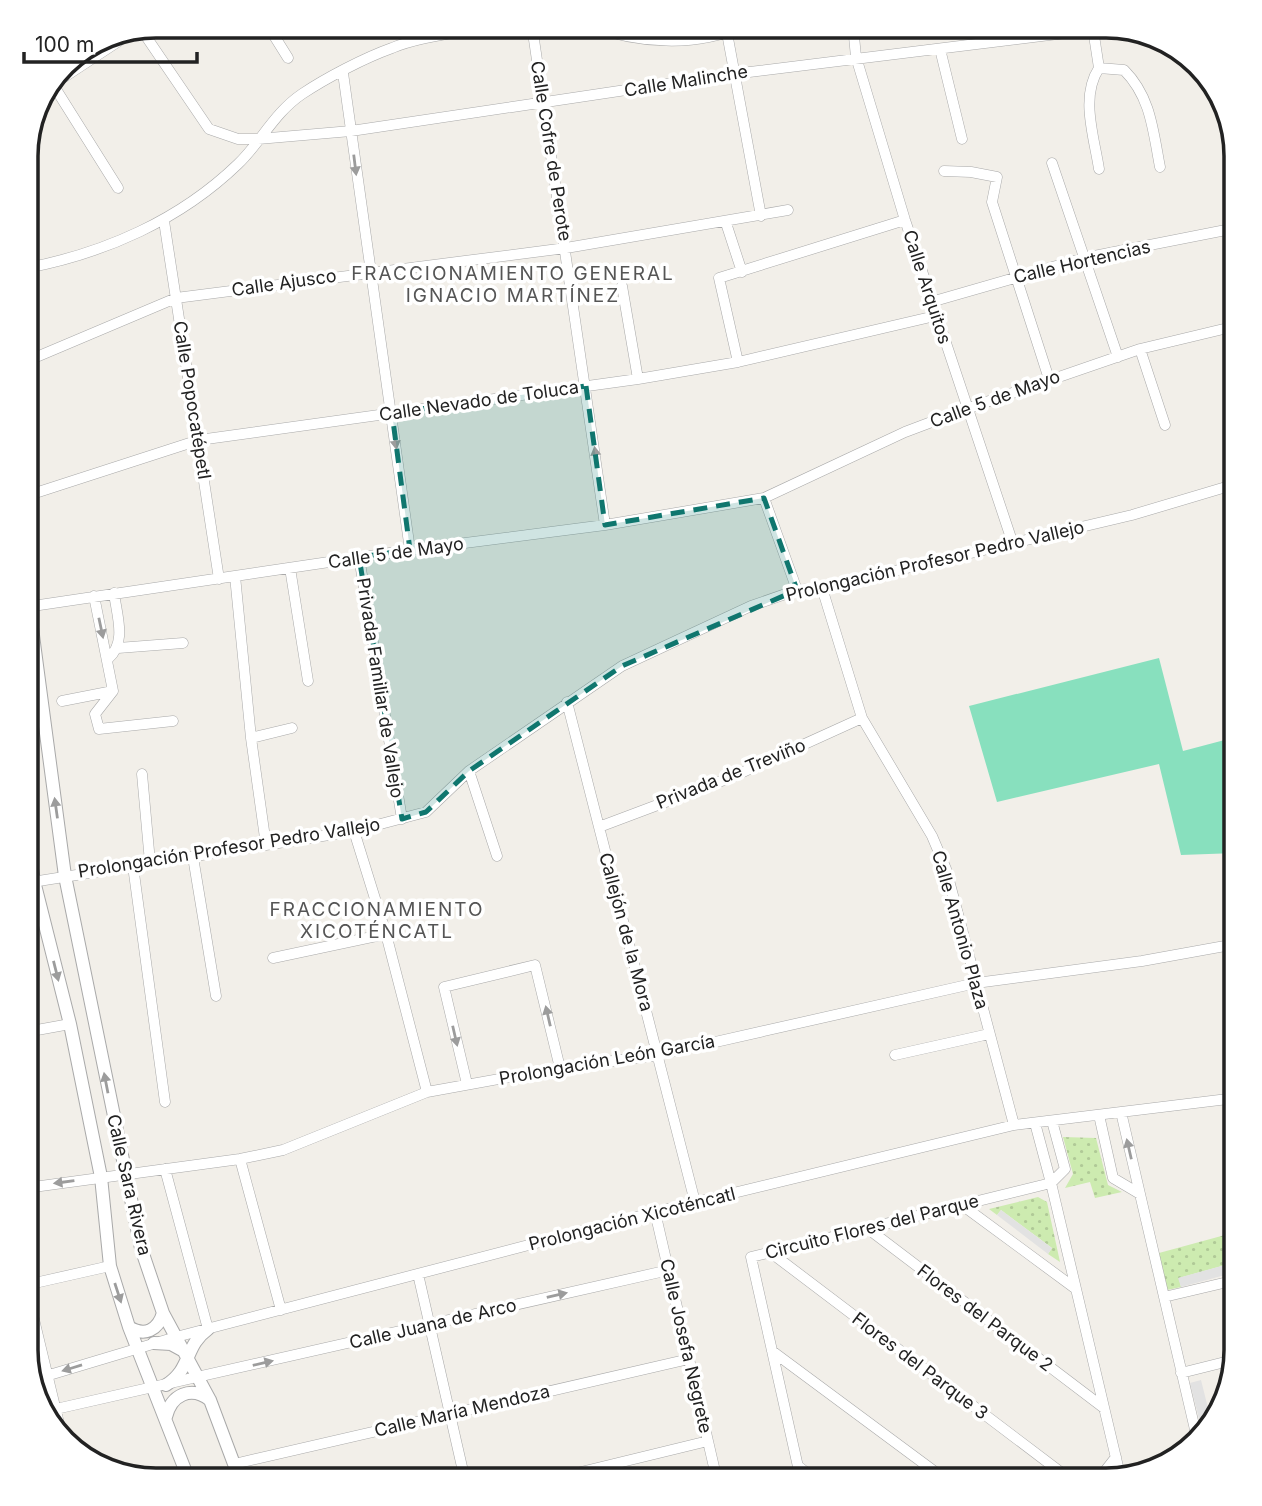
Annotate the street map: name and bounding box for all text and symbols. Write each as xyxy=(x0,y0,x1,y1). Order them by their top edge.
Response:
scale bar xyxy=(24,21,198,65)
text: 100 m xyxy=(35,32,94,57)
street label: Calle Cofre de Perote xyxy=(527,59,576,243)
street label: Calle Malinche xyxy=(623,60,749,101)
one-way arrow xyxy=(350,154,361,176)
street label: Calle Arquitos xyxy=(899,227,956,346)
street label: Calle Hortencias xyxy=(1011,236,1152,287)
district label: FRACCIONAMIENTO GENERAL IGNACIO MARTÍNEZ xyxy=(351,262,675,307)
street label: Calle Ajusco xyxy=(230,265,338,300)
street label: Calle Popocatépetl xyxy=(170,319,215,481)
street label: Calle 5 de Mayo xyxy=(927,365,1063,432)
street label: Calle Nevado de Toluca xyxy=(378,376,580,425)
one-way arrow xyxy=(390,428,401,450)
one-way arrow xyxy=(590,446,601,468)
street label: Prolongación Profesor Pedro Vallejo xyxy=(784,516,1086,605)
street label: Calle 5 de Mayo xyxy=(327,533,465,572)
street label: Privada Familiar de Vallejo xyxy=(353,576,408,800)
one-way arrow xyxy=(96,617,107,639)
street label: Privada de Treviño xyxy=(653,734,808,813)
one-way arrow xyxy=(50,797,61,819)
street label: Prolongación Profesor Pedro Vallejo xyxy=(76,813,381,882)
street label: Calle Antonio Plaza xyxy=(928,848,993,1012)
street label: Callejón de la Mora xyxy=(595,850,658,1013)
district label: FRACCIONAMIENTO XICOTÉNCATL xyxy=(270,898,484,943)
one-way arrow xyxy=(51,960,62,982)
one-way arrow xyxy=(542,1005,553,1027)
one-way arrow xyxy=(450,1025,461,1047)
street label: Prolongación León García xyxy=(497,1030,716,1089)
one-way arrow xyxy=(100,1072,111,1094)
street label: Calle Sara Rivera xyxy=(103,1112,156,1258)
one-way arrow xyxy=(1124,1138,1135,1160)
one-way arrow xyxy=(52,1177,74,1188)
street label: Prolongación Xicoténcatl xyxy=(526,1183,737,1254)
street label: Circuito Flores del Parque xyxy=(763,1190,981,1263)
street label: Calle Josefa Negrete xyxy=(656,1257,717,1435)
street label: Flores del Parque 2 xyxy=(913,1260,1057,1375)
one-way arrow xyxy=(113,1282,124,1303)
one-way arrow xyxy=(546,1290,568,1301)
street label: Calle Juana de Arco xyxy=(347,1294,519,1353)
street label: Flores del Parque 3 xyxy=(848,1308,992,1424)
one-way arrow xyxy=(252,1357,274,1368)
one-way arrow xyxy=(61,1363,82,1374)
street label: Calle María Mendoza xyxy=(372,1380,552,1441)

